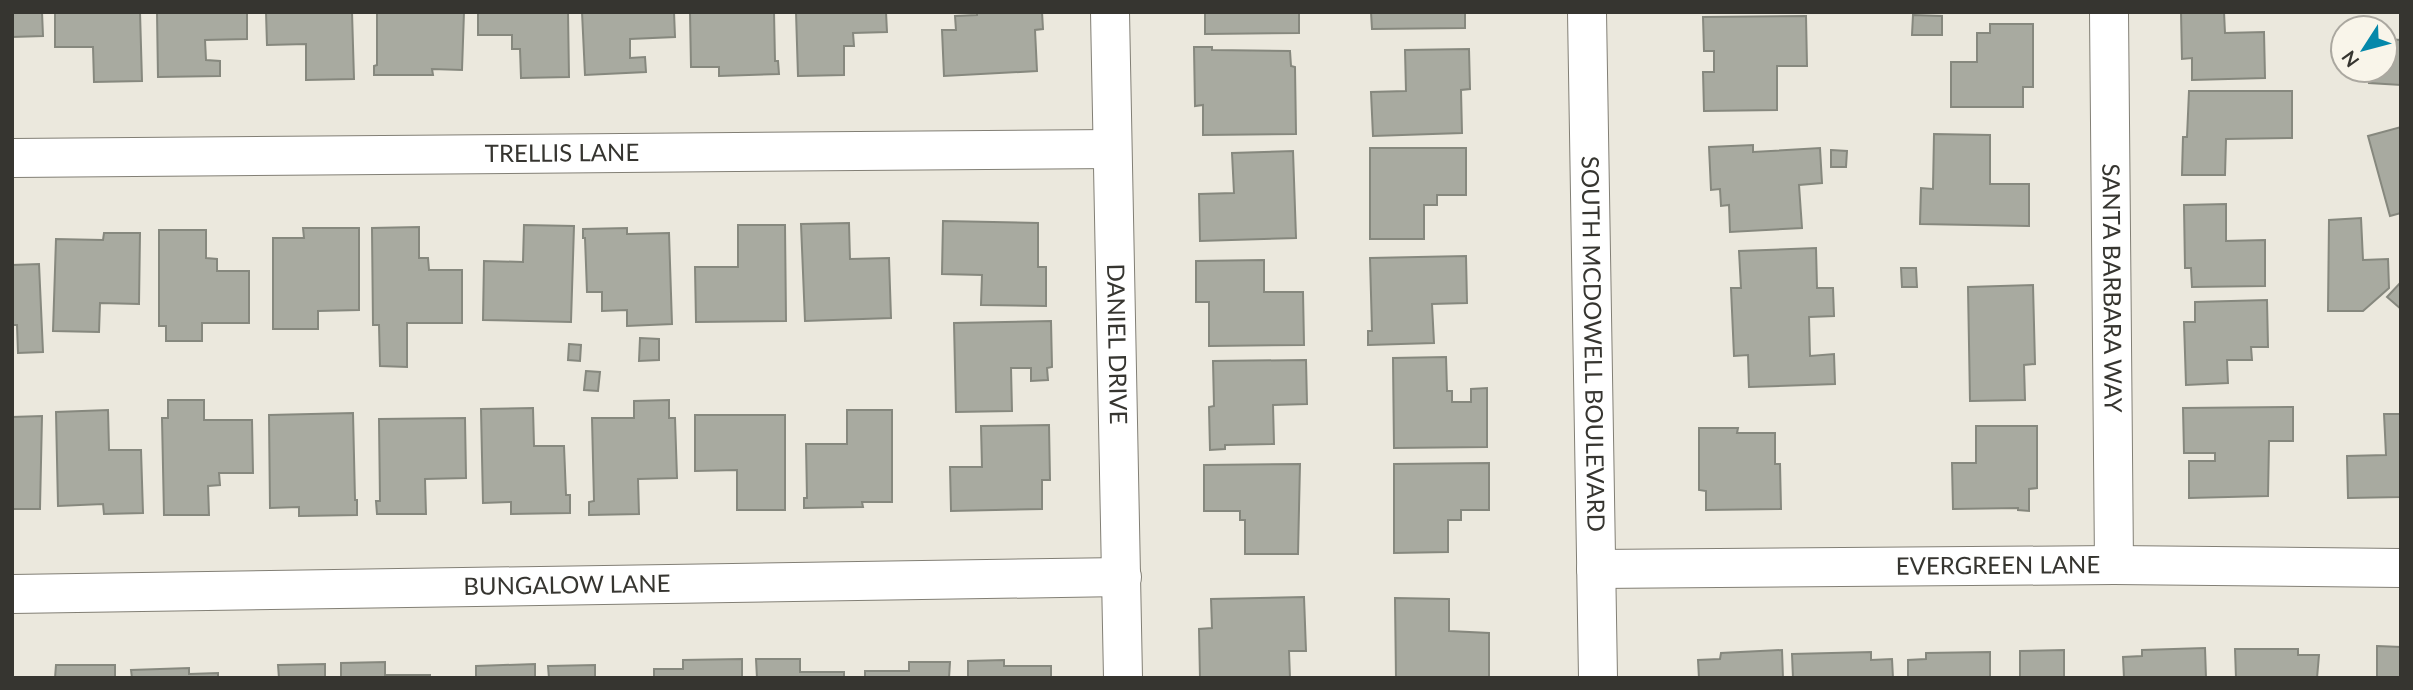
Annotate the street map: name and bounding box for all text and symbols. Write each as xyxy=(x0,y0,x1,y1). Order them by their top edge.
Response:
north arrow xyxy=(2329,14,2399,84)
text: N xyxy=(2336,47,2363,72)
street label: TRELLIS LANE xyxy=(485,137,639,167)
street label: SOUTH MCDOWELL BOULEVARD xyxy=(1576,156,1612,532)
street label: SANTA BARBARA WAY xyxy=(2097,163,2129,413)
street label: DANIEL DRIVE xyxy=(1102,263,1134,425)
street label: EVERGREEN LANE xyxy=(1896,549,2100,580)
street label: BUNGALOW LANE xyxy=(463,568,671,600)

